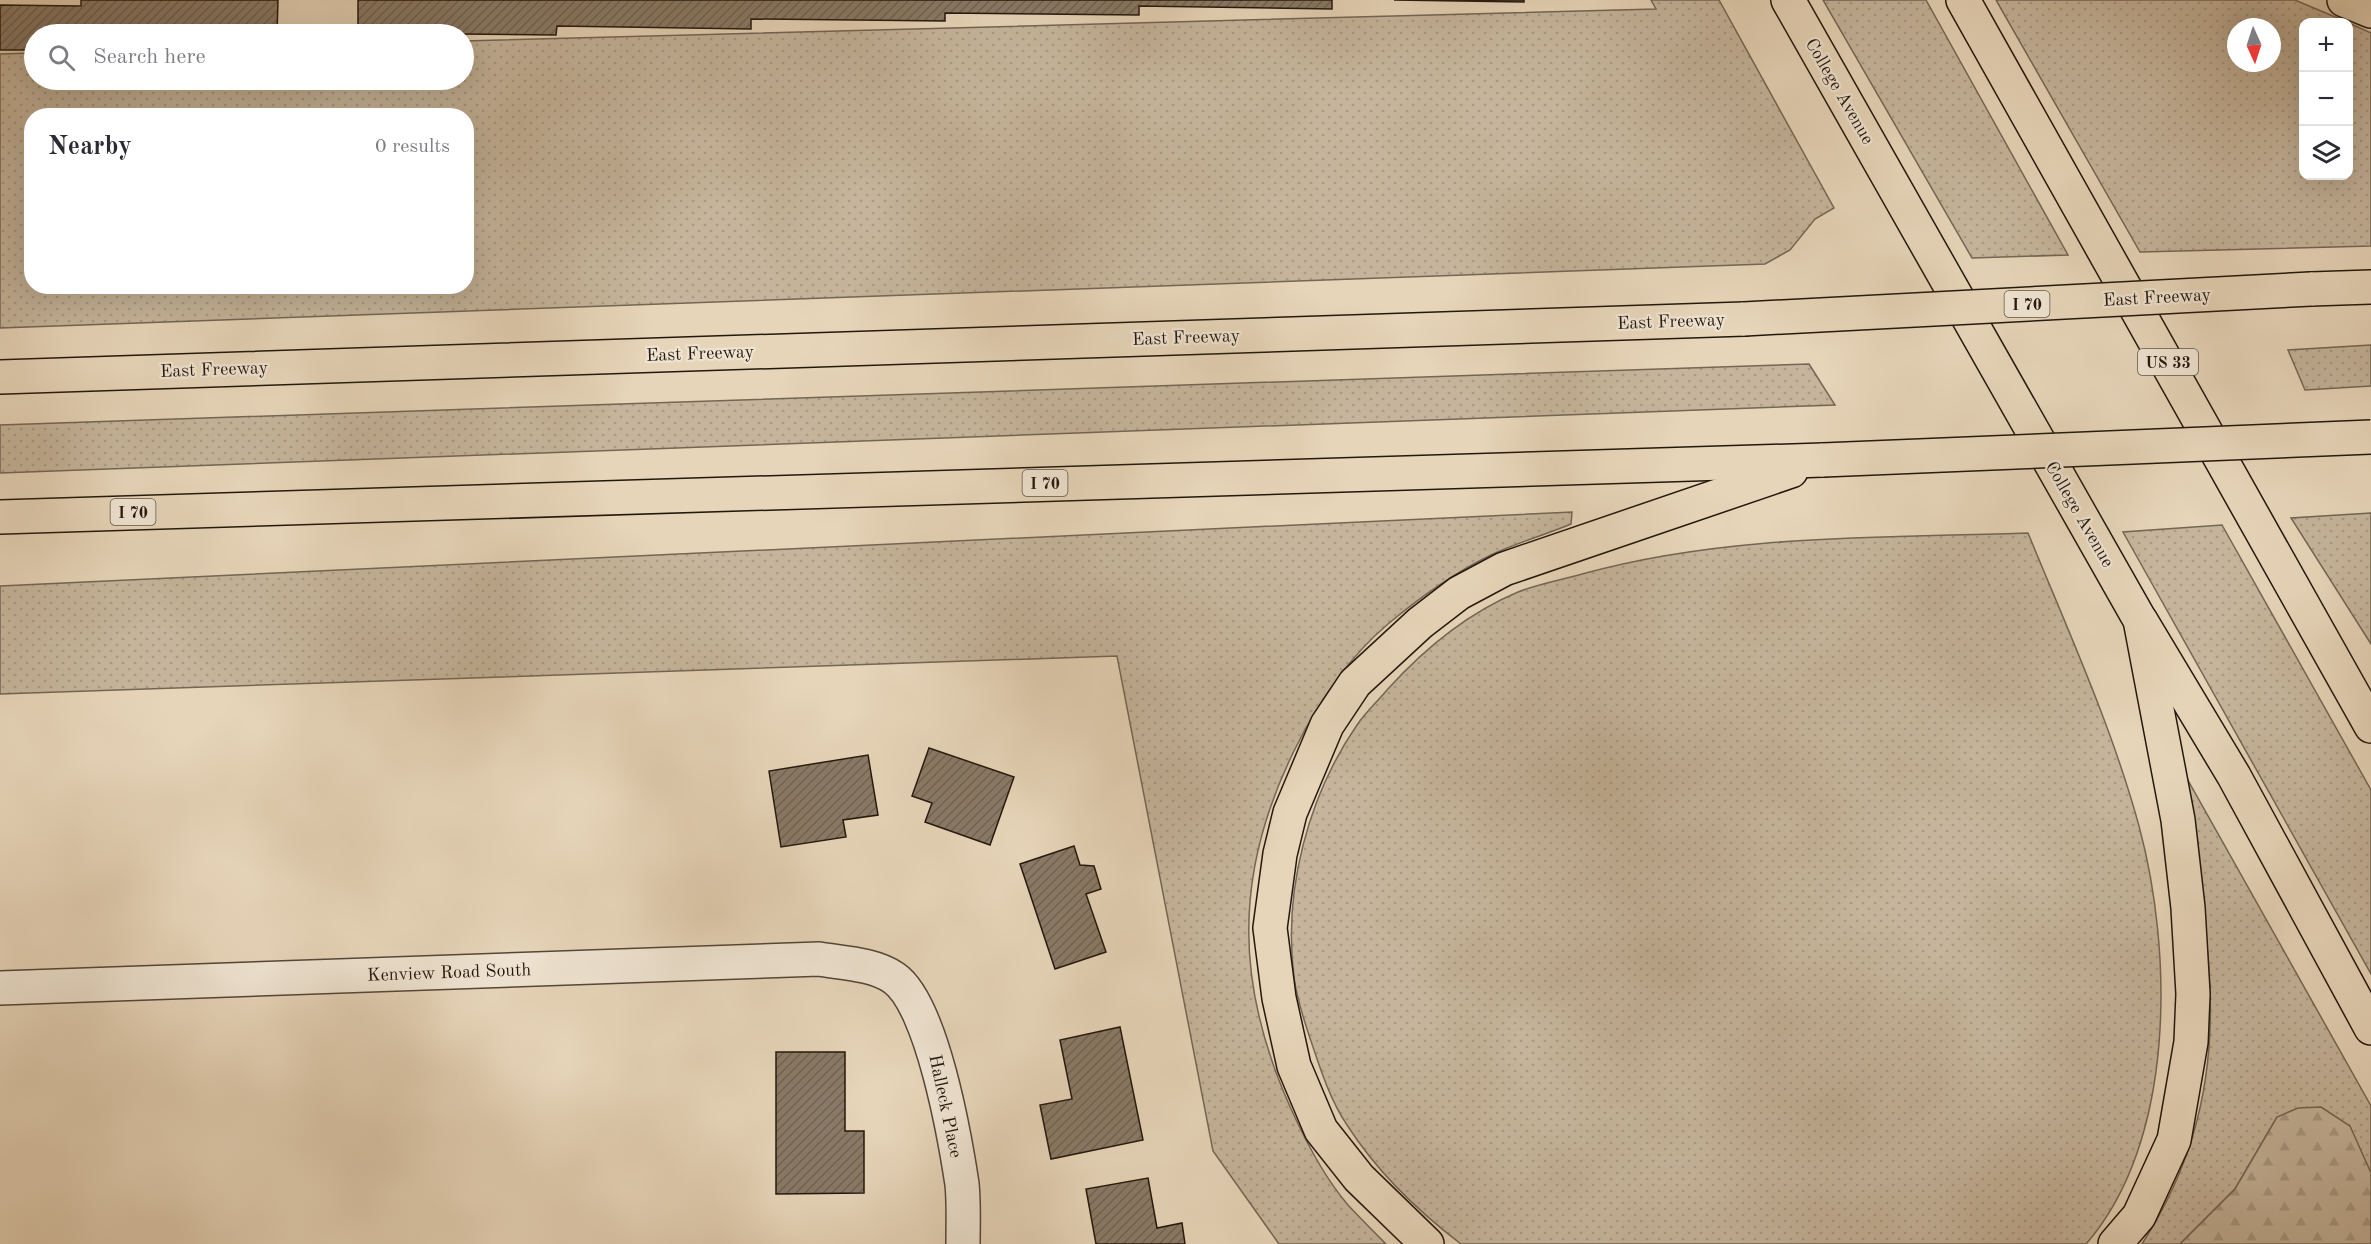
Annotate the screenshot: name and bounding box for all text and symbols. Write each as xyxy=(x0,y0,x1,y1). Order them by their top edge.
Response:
north arrow xyxy=(2227,18,2281,72)
map controls xyxy=(2299,18,2353,180)
button: + xyxy=(2299,18,2353,72)
search box xyxy=(24,24,474,90)
street label: College Avenue xyxy=(1802,35,1877,148)
icon: search xyxy=(45,41,78,74)
text: Search here xyxy=(93,46,206,68)
button: − xyxy=(2299,72,2353,126)
button: layers xyxy=(2299,126,2353,180)
text: Nearby xyxy=(48,134,132,160)
text: 0 results xyxy=(375,137,450,157)
street label: East Freeway xyxy=(2103,286,2212,310)
road number: I 70 xyxy=(2004,291,2050,317)
street label: East Freeway xyxy=(1617,311,1726,333)
street label: East Freeway xyxy=(1132,327,1241,349)
street label: East Freeway xyxy=(646,343,755,365)
road number: US 33 xyxy=(2138,349,2198,375)
street label: East Freeway xyxy=(160,359,269,381)
street label: College Avenue xyxy=(2042,458,2117,571)
road number: I 70 xyxy=(1022,470,1068,496)
road number: I 70 xyxy=(110,499,156,525)
street label: Kenview Road South xyxy=(367,961,532,985)
street label: Halleck Place xyxy=(925,1053,965,1160)

